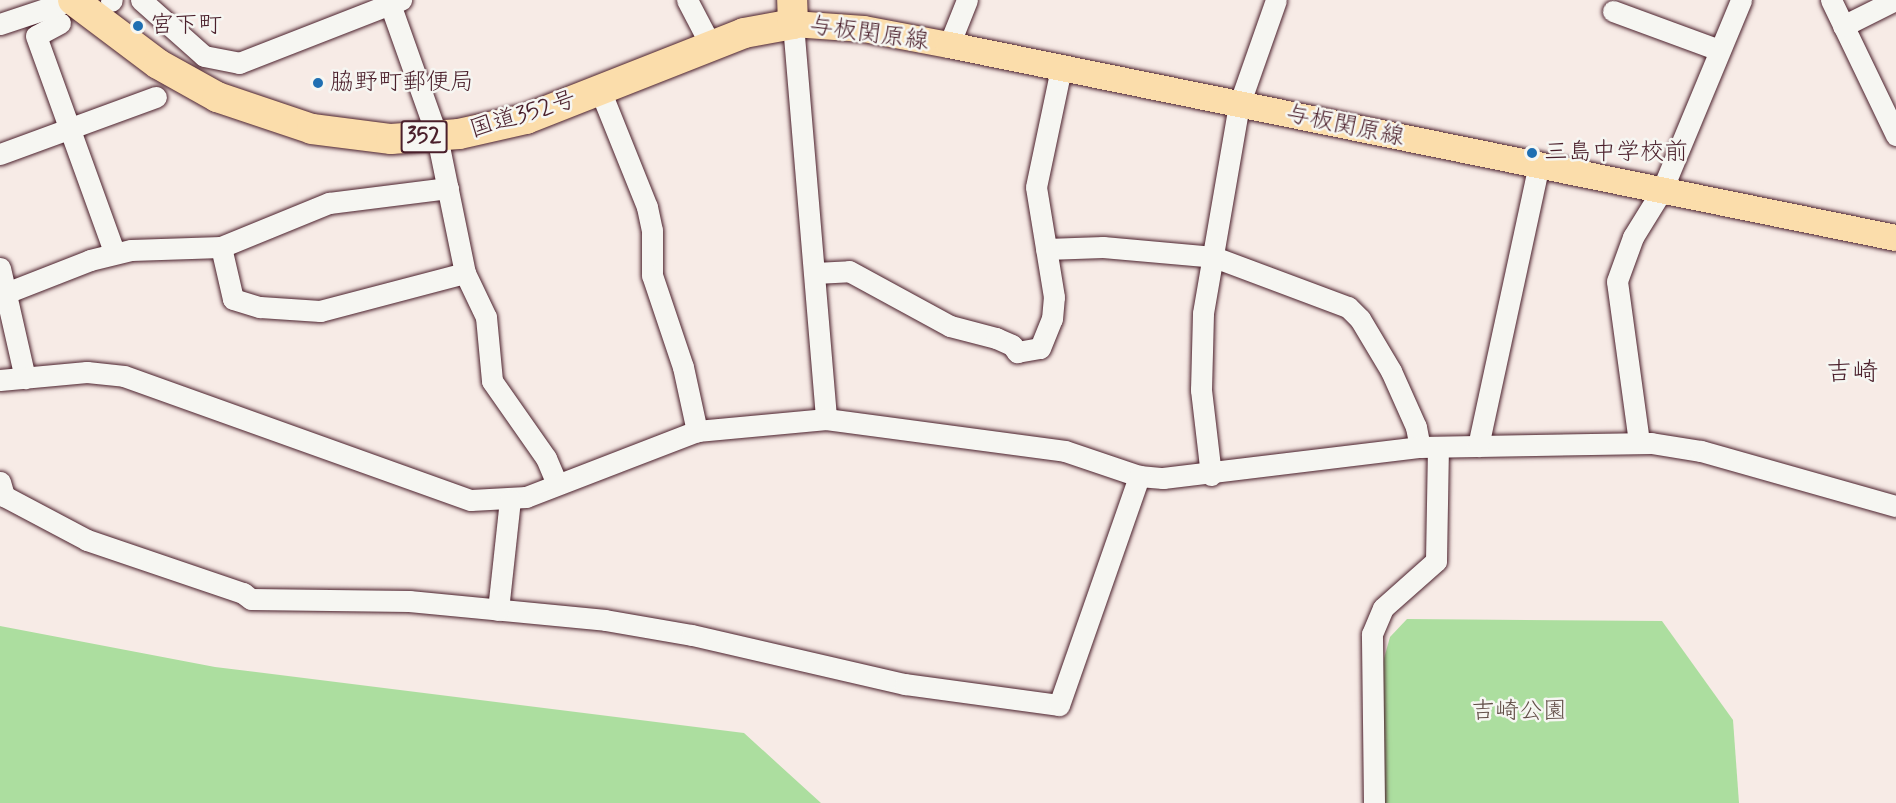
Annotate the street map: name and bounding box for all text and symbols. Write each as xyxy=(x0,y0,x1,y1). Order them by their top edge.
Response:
street label: 与板関原線 xyxy=(808,11,930,57)
place label: 宮下町 xyxy=(150,12,222,40)
marker: 宮下町 xyxy=(131,19,145,33)
place label: 脇野町郵便局 xyxy=(330,69,474,97)
marker: 脇野町郵便局 xyxy=(311,76,325,90)
street label: 国道352号 xyxy=(466,85,580,145)
street label: 与板関原線 xyxy=(1283,99,1407,153)
road number: 352 xyxy=(400,118,448,156)
place label: 三島中学校前 xyxy=(1544,139,1688,167)
marker: 三島中学校前 xyxy=(1525,146,1539,160)
district label: 吉崎 xyxy=(1826,358,1878,390)
park label: 吉崎公園 xyxy=(1471,698,1567,726)

